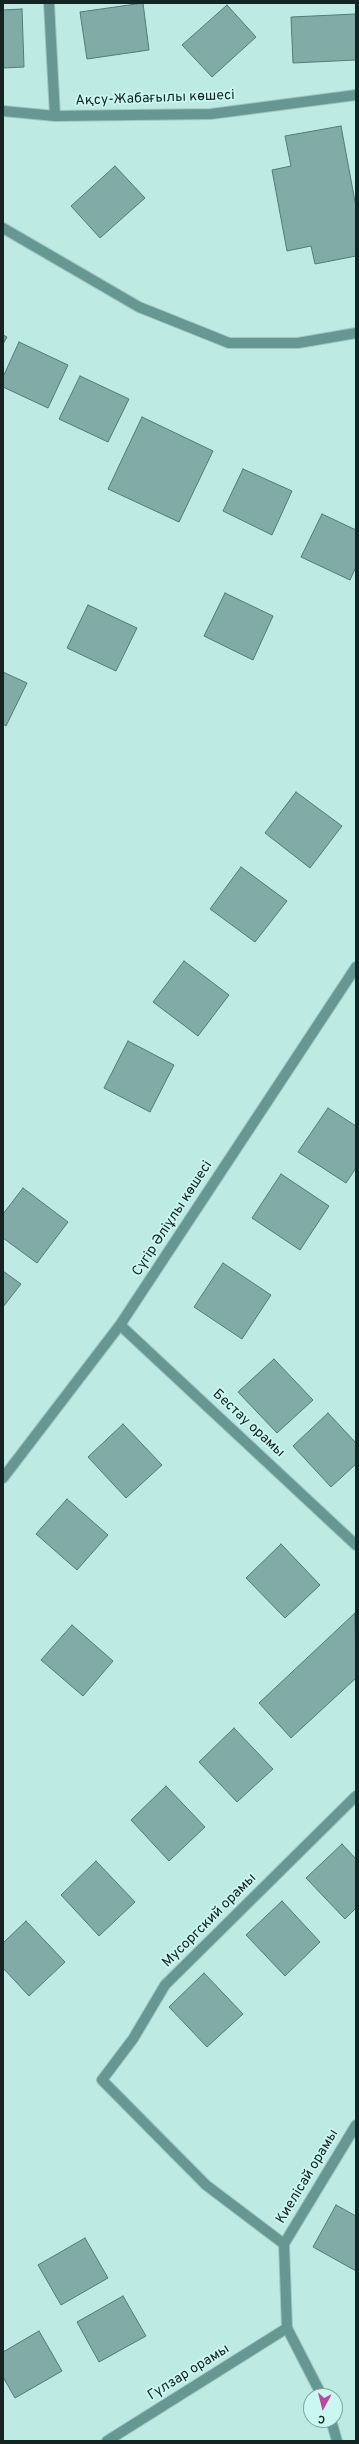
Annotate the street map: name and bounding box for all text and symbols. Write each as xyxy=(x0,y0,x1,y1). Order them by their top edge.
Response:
street label: Ақсу-Жабағылы көшесі xyxy=(75,88,235,110)
street label: Сүгір Әліұлы көшесі xyxy=(129,1158,217,1280)
street label: Бестау орамы xyxy=(209,1386,287,1462)
street label: Мусоргский орамы xyxy=(159,1870,261,1972)
street label: Киелісай орамы xyxy=(273,2127,343,2227)
street label: Гүлзар орамы xyxy=(145,2341,233,2405)
north arrow xyxy=(303,2388,343,2428)
text: С xyxy=(317,2412,326,2426)

